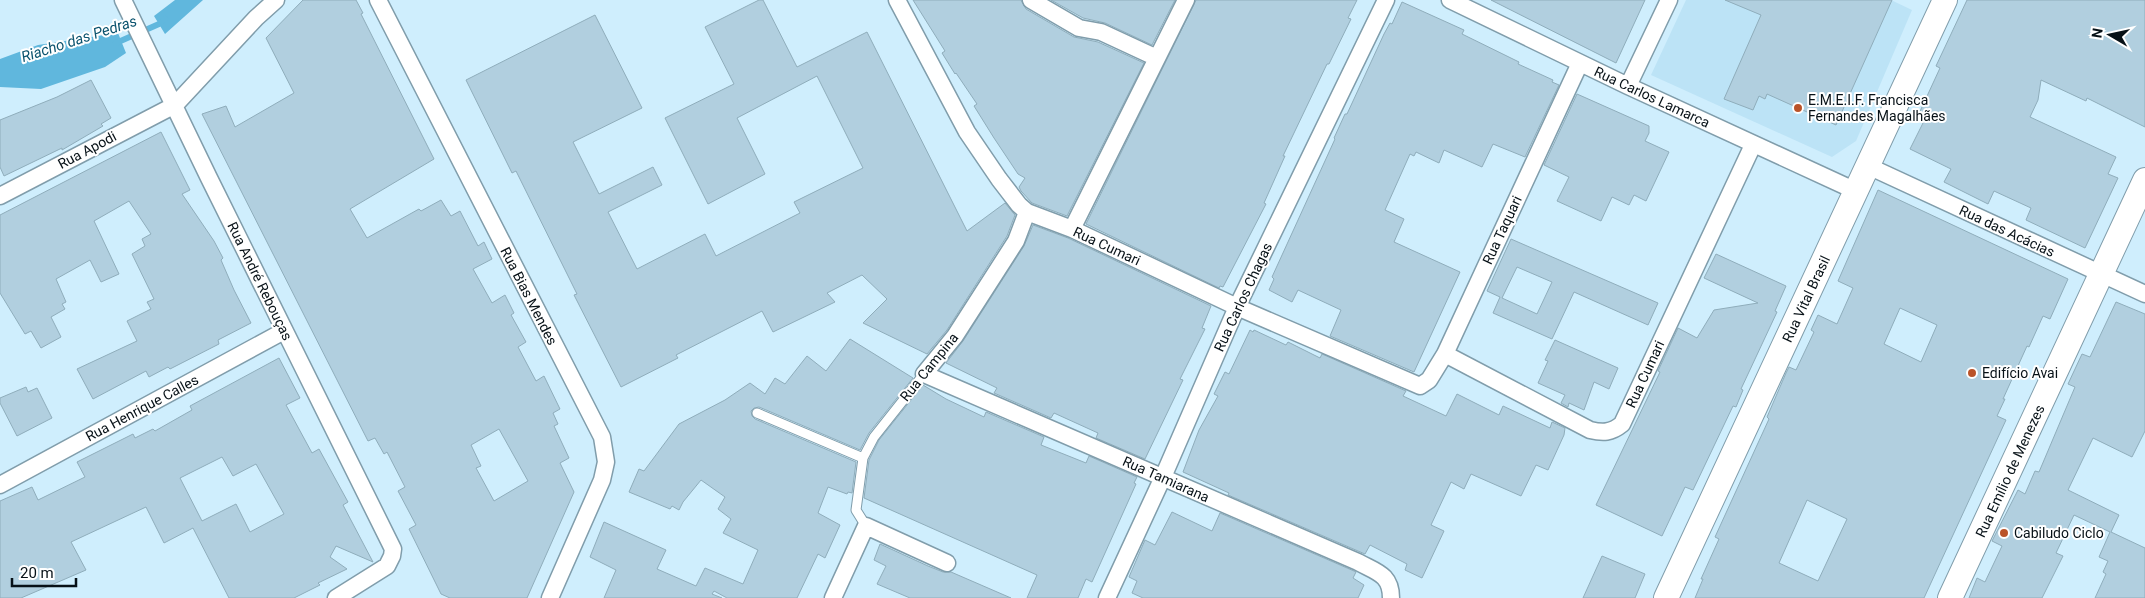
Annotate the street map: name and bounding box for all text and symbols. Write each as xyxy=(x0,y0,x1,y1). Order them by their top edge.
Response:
north arrow xyxy=(2085,10,2135,60)
water label: Riacho das Pedras xyxy=(19,12,139,66)
text: N xyxy=(2088,27,2106,39)
street label: Rua Carlos Lamarca xyxy=(1592,63,1712,131)
place label: E.M.E.I.F. Francisca Fernandes Magalhães xyxy=(1808,92,1946,124)
marker: E.M.E.I.F. Francisca Fernandes Magalhães xyxy=(1792,102,1804,114)
street label: Rua Apodi xyxy=(55,128,119,172)
street label: Rua Taquari xyxy=(1479,193,1525,267)
street label: Rua das Acácias xyxy=(1957,202,2057,260)
street label: Rua André Rebouças xyxy=(224,219,296,343)
street label: Rua Cumari xyxy=(1071,223,1143,269)
street label: Rua Carlos Chagas xyxy=(1211,240,1275,354)
street label: Rua Bias Mendes xyxy=(497,244,561,348)
street label: Rua Vital Brasil xyxy=(1779,253,1833,345)
street label: Rua Campina xyxy=(897,330,961,404)
street label: Rua Cumari xyxy=(1622,338,1668,410)
place label: Edifício Avai xyxy=(1982,365,2058,381)
marker: Edifício Avai xyxy=(1966,367,1978,379)
street label: Rua Henrique Calles xyxy=(83,371,201,445)
street label: Rua Emílio de Menezes xyxy=(1972,402,2048,540)
street label: Rua Tamiarana xyxy=(1120,453,1212,505)
place label: Cabiludo Ciclo xyxy=(2014,525,2104,541)
marker: Cabiludo Ciclo xyxy=(1998,527,2010,539)
scale bar xyxy=(12,556,76,588)
text: 20 m xyxy=(20,564,54,582)

